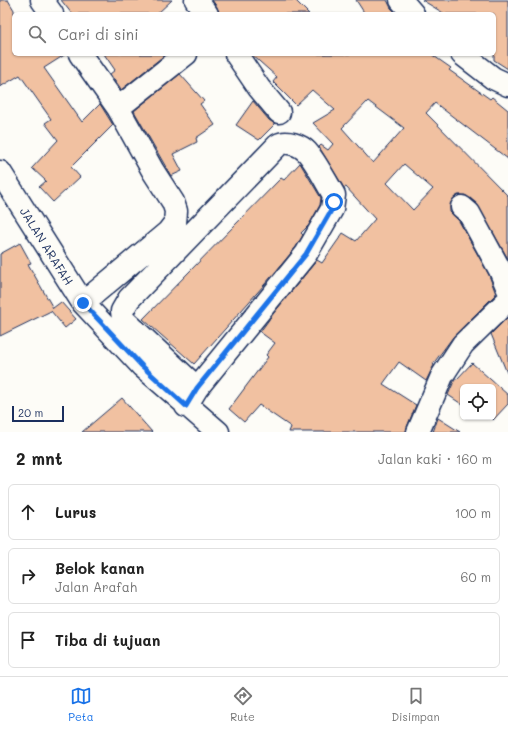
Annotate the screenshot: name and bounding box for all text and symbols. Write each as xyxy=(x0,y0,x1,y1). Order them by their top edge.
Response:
search box xyxy=(12,12,496,56)
icon: search xyxy=(26,23,48,45)
text: Cari di sini xyxy=(58,24,139,44)
route start xyxy=(325,193,343,211)
street label: JALAN ARAFAH xyxy=(17,204,77,288)
route end xyxy=(74,294,92,312)
map controls xyxy=(460,384,496,420)
button: locate xyxy=(460,384,496,420)
scale bar xyxy=(12,404,64,423)
text: 20 m xyxy=(18,405,43,420)
text: 2 mnt xyxy=(16,447,62,469)
text: Jalan kaki · 160 m xyxy=(378,450,492,467)
icon: ahead xyxy=(17,501,39,523)
text: Lurus xyxy=(55,502,96,522)
text: 100 m xyxy=(455,504,491,521)
text: Belok kanan xyxy=(55,558,144,578)
icon: right xyxy=(17,565,39,587)
text: 60 m xyxy=(461,568,491,585)
text: Jalan Arafah xyxy=(55,578,137,595)
icon: arrive xyxy=(17,629,39,651)
text: Tiba di tujuan xyxy=(55,630,160,650)
tab: Peta xyxy=(68,685,94,724)
tab: Rute xyxy=(230,685,255,724)
tab: Disimpan xyxy=(392,685,440,724)

